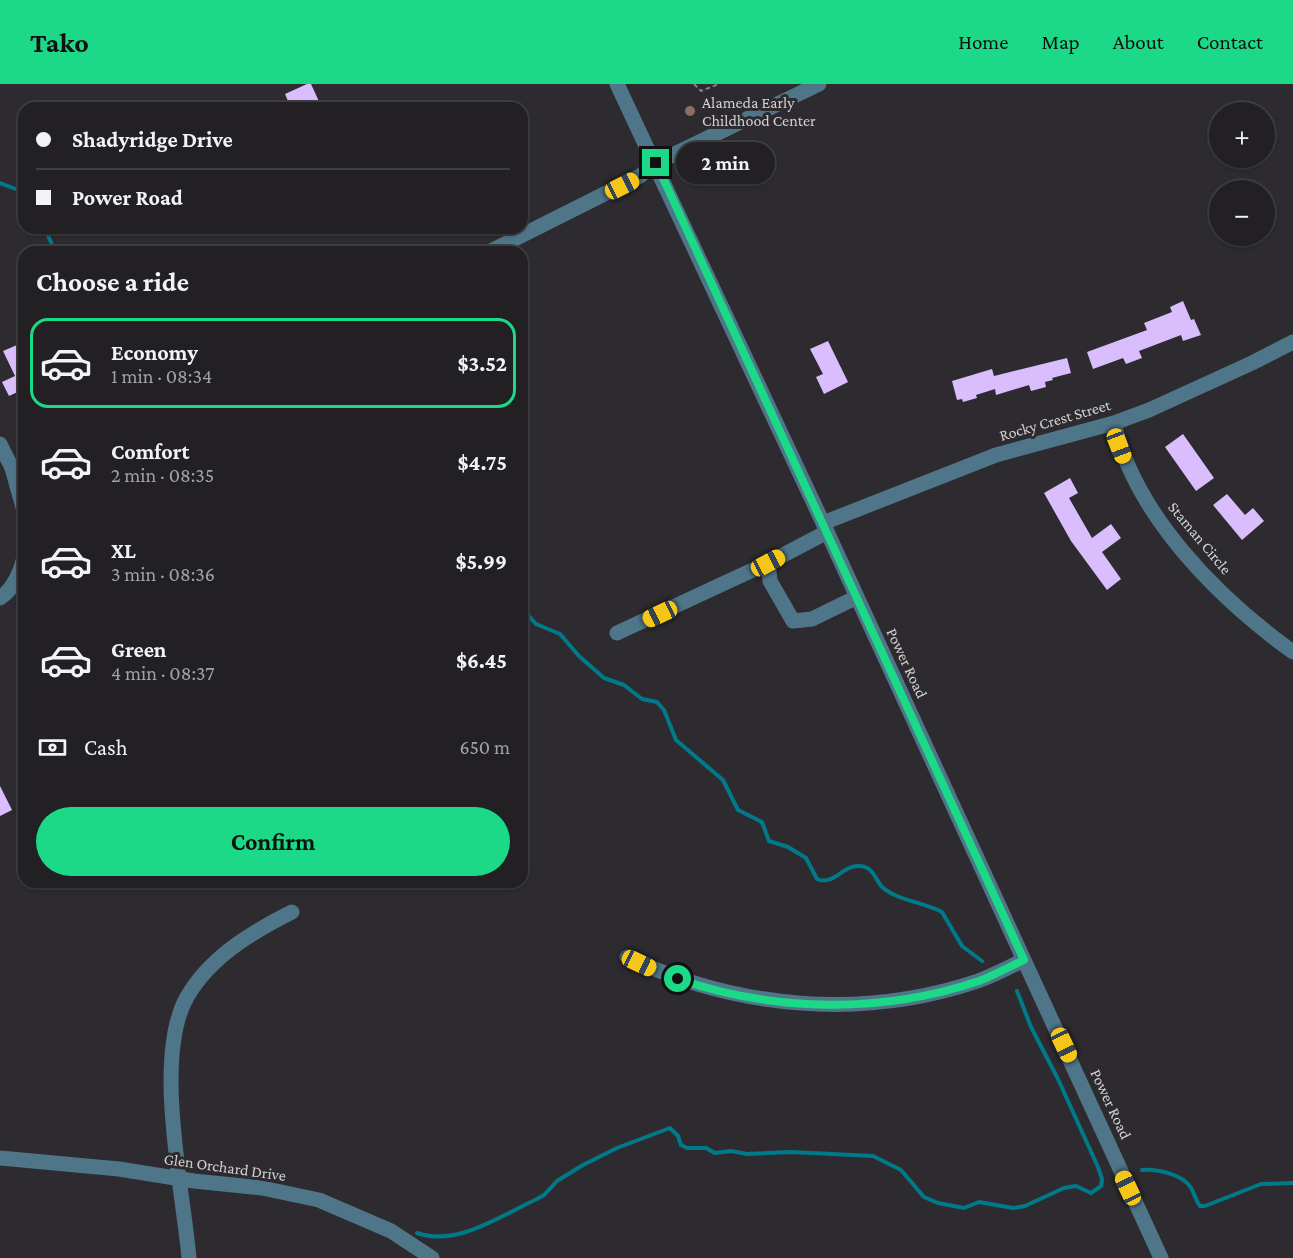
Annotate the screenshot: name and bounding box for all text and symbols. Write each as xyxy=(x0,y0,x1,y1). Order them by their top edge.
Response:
text: Tako xyxy=(30,27,89,58)
text: Home xyxy=(958,30,1008,54)
text: Map xyxy=(1041,30,1080,54)
text: About xyxy=(1113,30,1164,54)
text: Contact xyxy=(1197,30,1263,54)
place label: Alameda Early Childhood Center xyxy=(702,94,816,129)
map controls xyxy=(1209,102,1275,246)
button: + xyxy=(1209,102,1275,168)
marker: Alameda Early Childhood Center xyxy=(683,104,697,118)
text: Shadyridge Drive xyxy=(72,127,233,152)
callout: 2 min xyxy=(677,142,776,184)
route end xyxy=(642,149,669,176)
text: 2 min xyxy=(701,152,750,174)
car xyxy=(602,170,642,202)
button: − xyxy=(1209,180,1275,246)
text: Power Road xyxy=(72,185,183,210)
text: Choose a ride xyxy=(36,267,189,297)
icon: car xyxy=(39,336,93,390)
text: Economy xyxy=(111,340,198,365)
text: $3.52 xyxy=(458,351,507,376)
text: 1 min · 08:34 xyxy=(111,365,212,387)
street label: Rocky Crest Street xyxy=(997,396,1113,445)
car xyxy=(1104,426,1134,466)
icon: car xyxy=(39,435,93,489)
text: Comfort xyxy=(111,439,189,464)
text: $4.75 xyxy=(458,450,507,475)
text: 2 min · 08:35 xyxy=(111,464,214,486)
street label: Staman Circle xyxy=(1165,499,1235,577)
icon: car xyxy=(39,534,93,588)
text: XL xyxy=(111,538,136,563)
car xyxy=(748,547,788,579)
text: $5.99 xyxy=(455,549,507,574)
text: 3 min · 08:36 xyxy=(111,563,215,585)
car xyxy=(640,598,680,630)
street label: Power Road xyxy=(883,625,931,701)
icon: car xyxy=(39,633,93,687)
text: Green xyxy=(111,637,167,662)
text: $6.45 xyxy=(456,648,507,673)
text: 4 min · 08:37 xyxy=(111,662,214,684)
icon: cash xyxy=(36,731,69,764)
text: Cash xyxy=(84,735,128,760)
text: 650 m xyxy=(460,736,510,758)
button: Confirm xyxy=(36,807,510,876)
car xyxy=(619,947,659,979)
route start xyxy=(664,965,691,992)
car xyxy=(1048,1025,1080,1065)
street label: Power Road xyxy=(1087,1066,1135,1142)
street label: Glen Orchard Drive xyxy=(163,1150,287,1184)
car xyxy=(1112,1168,1144,1208)

